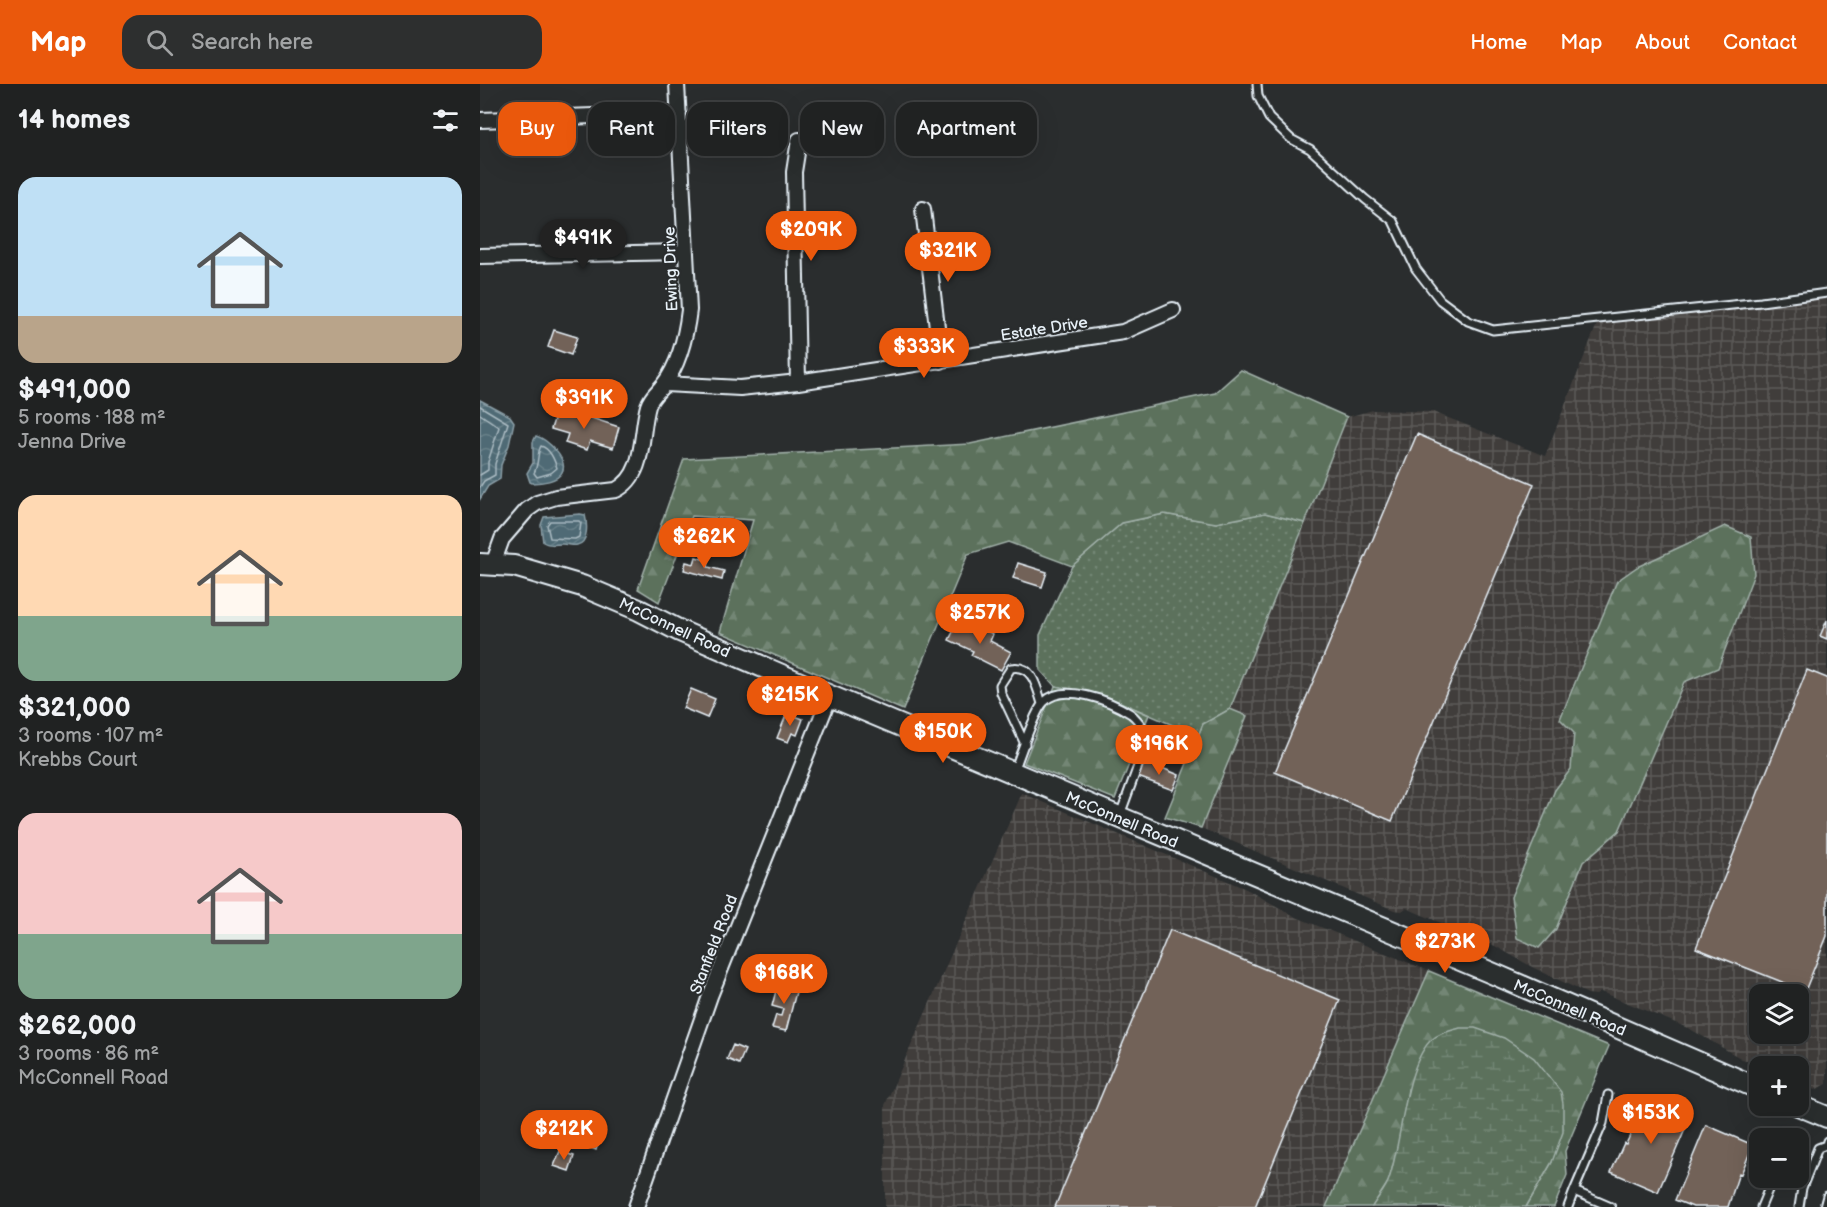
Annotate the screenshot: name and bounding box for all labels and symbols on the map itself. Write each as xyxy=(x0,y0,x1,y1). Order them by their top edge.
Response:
pin: $209K xyxy=(769,211,853,262)
pin: $491K xyxy=(541,219,625,270)
street label: Ewing Drive xyxy=(661,226,682,312)
pin: $321K xyxy=(906,232,990,283)
street label: Estate Drive xyxy=(999,313,1090,346)
pin: $333K xyxy=(882,328,966,379)
pin: $391K xyxy=(542,379,626,430)
pin: $262K xyxy=(662,518,746,569)
street label: McConnell Road xyxy=(616,594,733,662)
pin: $257K xyxy=(938,594,1022,645)
pin: $215K xyxy=(748,676,832,727)
pin: $150K xyxy=(901,713,985,764)
pin: $196K xyxy=(1117,725,1201,776)
street label: McConnell Road xyxy=(1062,788,1181,853)
street label: Stanfield Road xyxy=(687,892,742,997)
pin: $273K xyxy=(1403,923,1487,974)
pin: $168K xyxy=(742,954,826,1005)
street label: McConnell Road xyxy=(1510,976,1629,1041)
pin: $153K xyxy=(1609,1094,1693,1145)
pin: $212K xyxy=(522,1110,606,1161)

